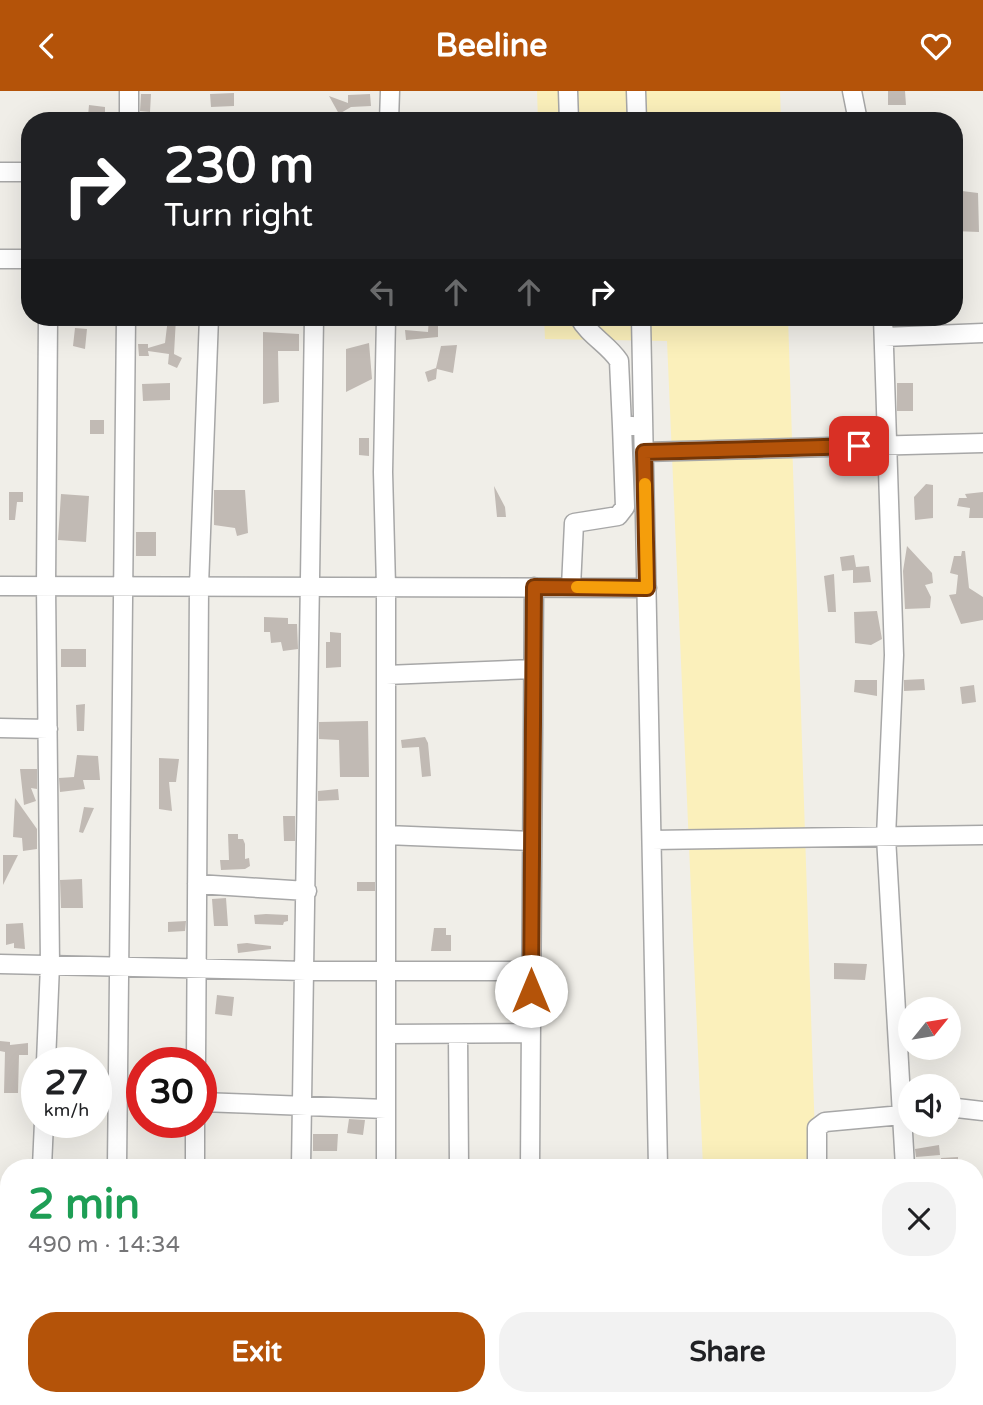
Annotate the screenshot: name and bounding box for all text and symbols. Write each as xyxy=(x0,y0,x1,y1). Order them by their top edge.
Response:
icon: back xyxy=(28,27,66,65)
text: Beeline xyxy=(436,27,547,65)
icon: heart xyxy=(917,27,955,65)
text: 230 m xyxy=(164,137,314,196)
icon: right xyxy=(49,140,140,231)
text: Turn right xyxy=(164,197,313,235)
icon: left xyxy=(364,273,402,311)
icon: ahead xyxy=(437,273,475,311)
icon: ahead xyxy=(510,273,548,311)
icon: right xyxy=(583,273,621,311)
pin xyxy=(829,416,889,476)
icon: arrive xyxy=(840,427,878,465)
position arrow xyxy=(494,954,568,1028)
north arrow xyxy=(898,997,961,1061)
map controls xyxy=(898,997,961,1137)
speed limit sign: 30 xyxy=(126,1047,217,1138)
text: 27 xyxy=(45,1062,88,1104)
button: sound xyxy=(898,1074,961,1137)
text: km/h xyxy=(44,1099,89,1121)
text: 2 min xyxy=(28,1179,140,1230)
button: close xyxy=(882,1182,956,1256)
text: 490 m · 14:34 xyxy=(28,1231,180,1259)
button: Exit xyxy=(28,1312,485,1392)
button: Share xyxy=(499,1312,956,1392)

